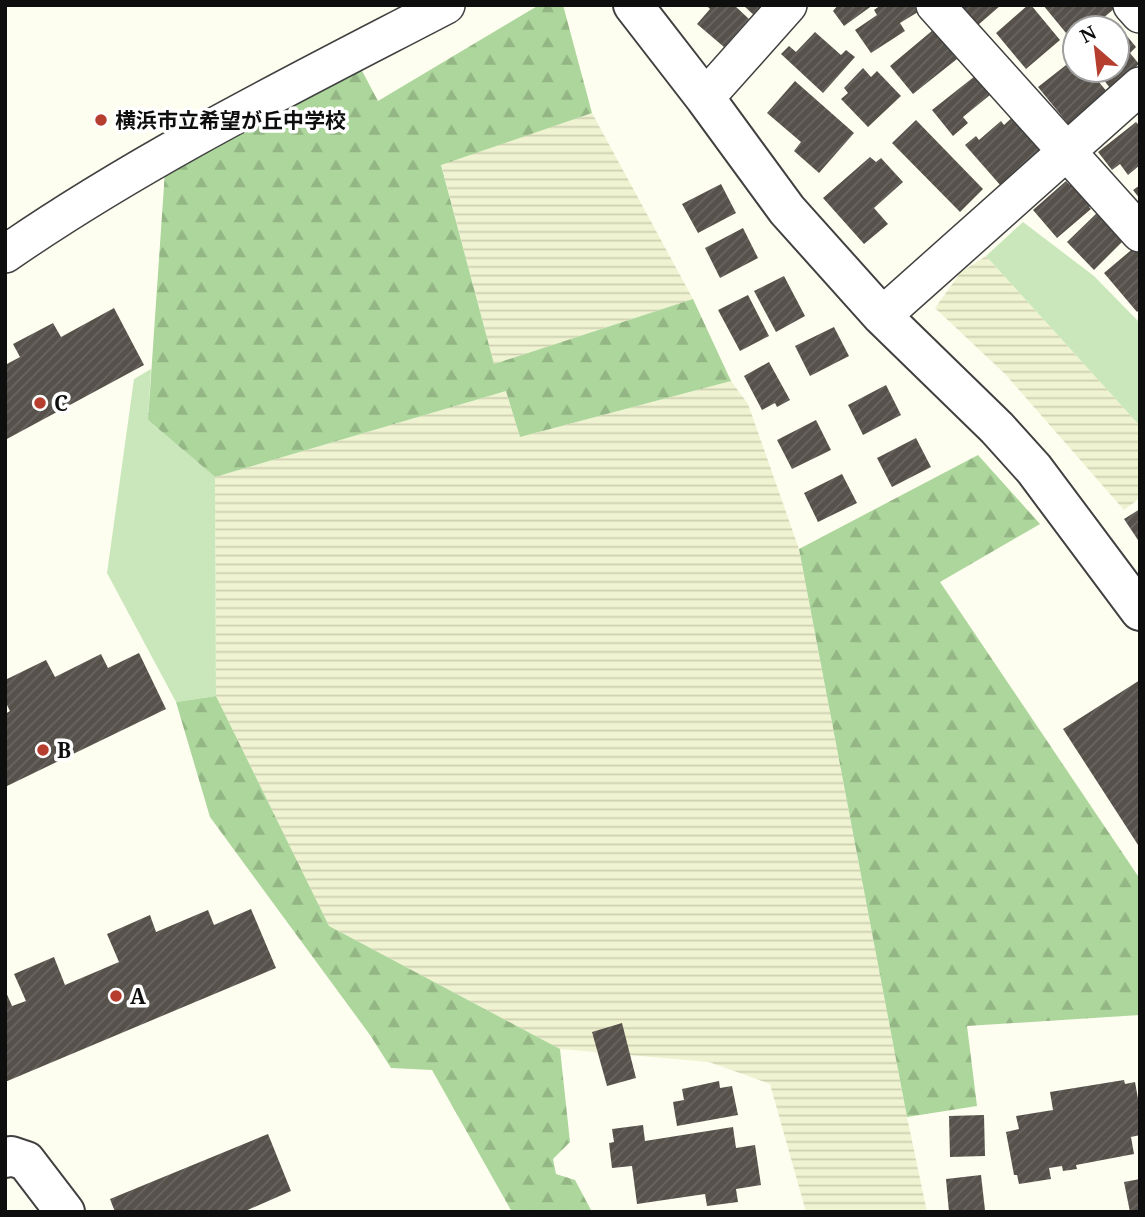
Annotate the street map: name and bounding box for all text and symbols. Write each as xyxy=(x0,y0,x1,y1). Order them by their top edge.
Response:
north arrow xyxy=(1061,14,1131,84)
text: N xyxy=(1075,19,1101,49)
place label: 横浜市立希望が丘中学校 xyxy=(115,106,346,134)
marker: 横浜市立希望が丘中学校 xyxy=(93,112,109,128)
place label: C xyxy=(54,389,68,417)
marker: C xyxy=(32,395,48,411)
place label: B xyxy=(57,736,71,764)
marker: B xyxy=(35,742,51,758)
place label: A xyxy=(130,982,146,1010)
marker: A xyxy=(108,988,124,1004)

